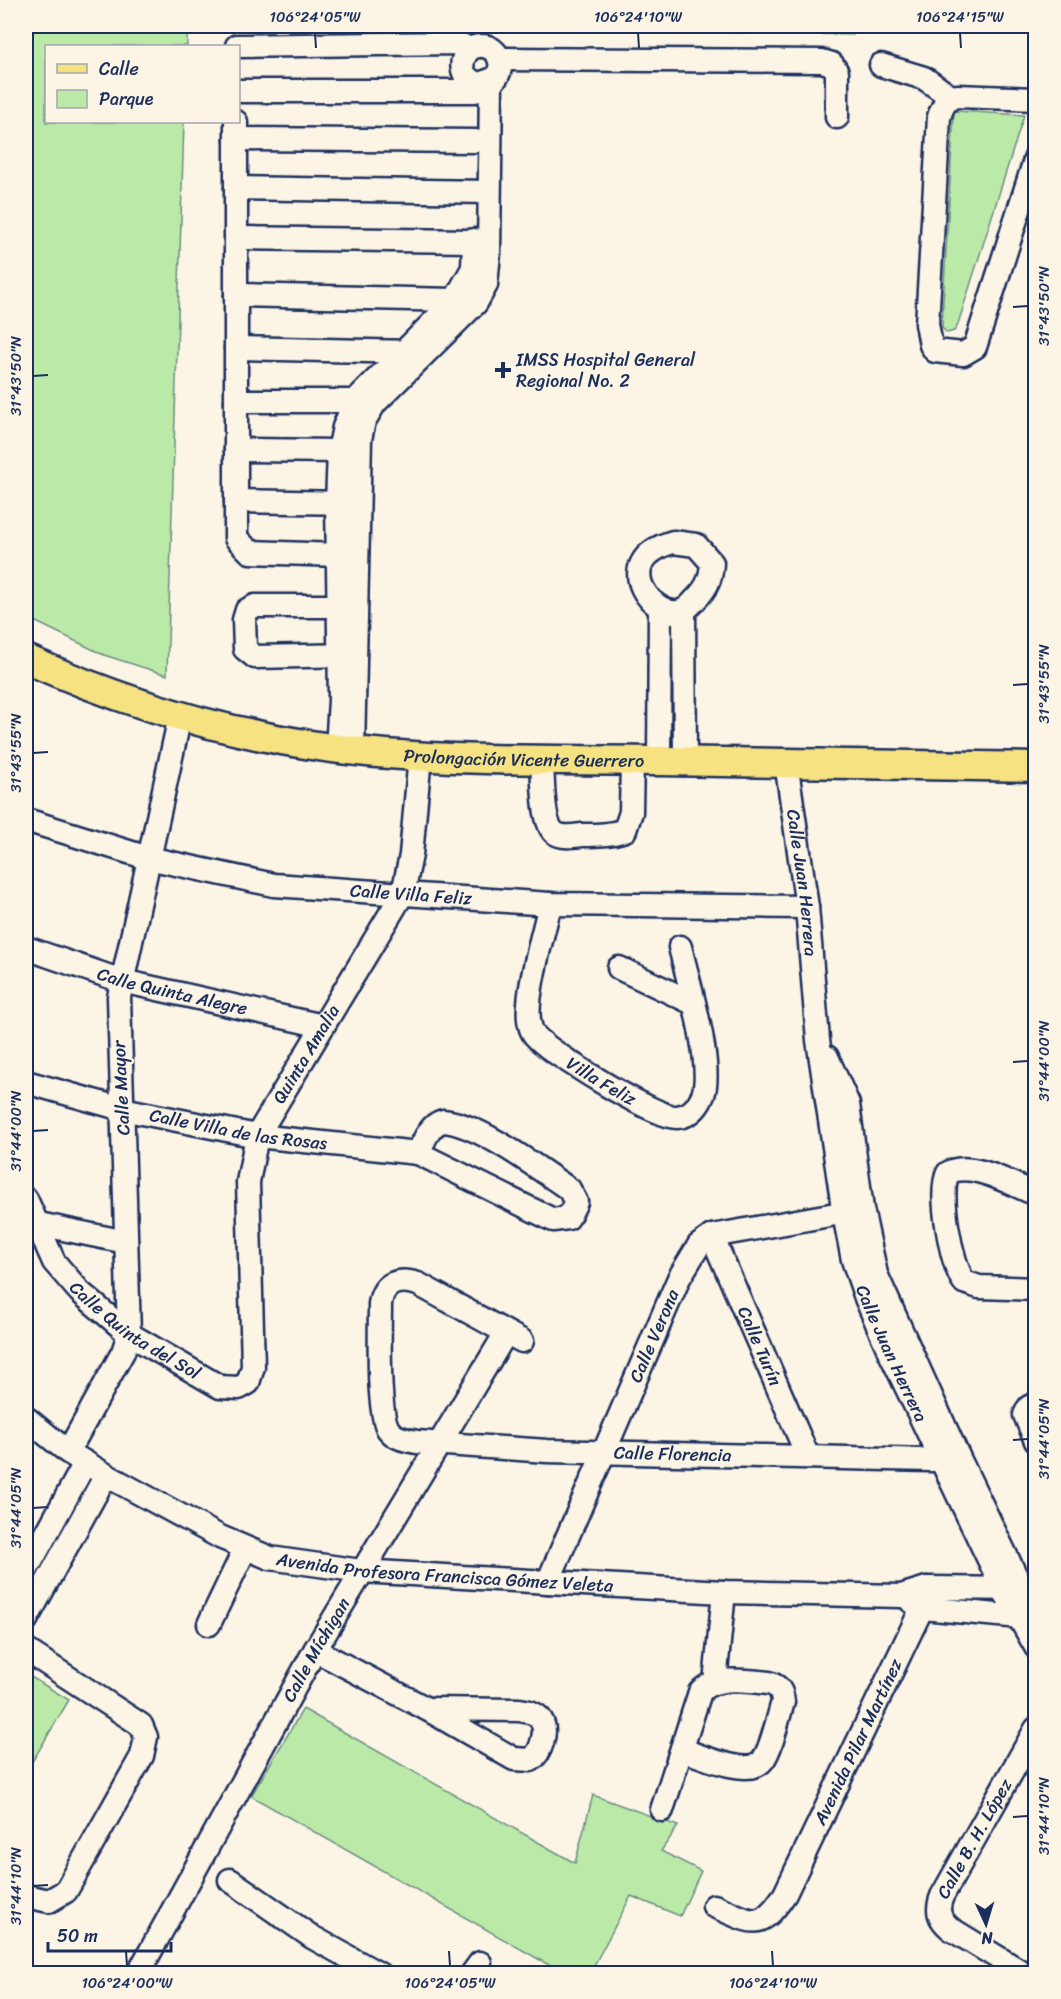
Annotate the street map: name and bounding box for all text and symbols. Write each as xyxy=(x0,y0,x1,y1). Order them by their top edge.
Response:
text: 106°24'05"W xyxy=(270,4,361,30)
text: 106°24'10"W xyxy=(594,4,683,30)
text: 106°24'15"W xyxy=(916,4,1004,30)
legend xyxy=(45,45,240,123)
text: Calle xyxy=(99,53,139,85)
text: Parque xyxy=(99,83,154,115)
text: 31°43'50"N xyxy=(1031,266,1057,346)
text: 31°43'50"N xyxy=(3,336,29,416)
place label: IMSS Hospital General Regional No. 2 xyxy=(515,344,696,397)
marker: IMSS Hospital General Regional No. 2 xyxy=(494,361,512,379)
text: 31°43'55"N xyxy=(1031,644,1057,724)
text: 31°43'55"N xyxy=(3,713,29,793)
street label: Prolongación Vicente Guerrero xyxy=(402,739,644,777)
street label: Calle Juan Herrera xyxy=(777,807,827,958)
street label: Calle Villa Feliz xyxy=(349,874,473,915)
street label: Calle Quinta Alegre xyxy=(93,958,251,1025)
street label: Quinta Amalia xyxy=(264,998,349,1110)
text: 31°44'00"N xyxy=(1031,1020,1057,1102)
street label: Calle Mayor xyxy=(102,1038,139,1136)
street label: Villa Feliz xyxy=(560,1048,642,1115)
text: 31°44'00"N xyxy=(3,1090,29,1172)
street label: Calle Villa de las Rosas xyxy=(147,1099,329,1159)
street label: Calle Quinta del Sol xyxy=(61,1274,208,1389)
street label: Calle Juan Herrera xyxy=(847,1281,937,1428)
street label: Calle Verona xyxy=(620,1283,689,1388)
street label: Calle Turín xyxy=(728,1301,791,1391)
text: 31°44'05"N xyxy=(1031,1398,1057,1479)
street label: Calle Florencia xyxy=(613,1437,732,1471)
text: 31°44'05"N xyxy=(3,1467,29,1548)
street label: Avenida Profesora Francisca Gómez Veleta xyxy=(273,1543,615,1602)
street label: Calle Míchigan xyxy=(273,1591,359,1708)
street label: Avenida Pilar Martínez xyxy=(804,1653,912,1832)
street label: Calle B. H. López xyxy=(928,1772,1021,1905)
text: 31°44'10"N xyxy=(1031,1776,1057,1855)
text: 31°44'10"N xyxy=(3,1846,29,1925)
north arrow xyxy=(956,1894,1016,1954)
scale bar xyxy=(48,1915,171,1953)
text: 50 m xyxy=(57,1920,98,1952)
text: N xyxy=(980,1924,995,1953)
text: 106°24'00"W xyxy=(81,1970,173,1996)
text: 106°24'05"W xyxy=(405,1970,496,1996)
text: 106°24'10"W xyxy=(729,1970,818,1996)

